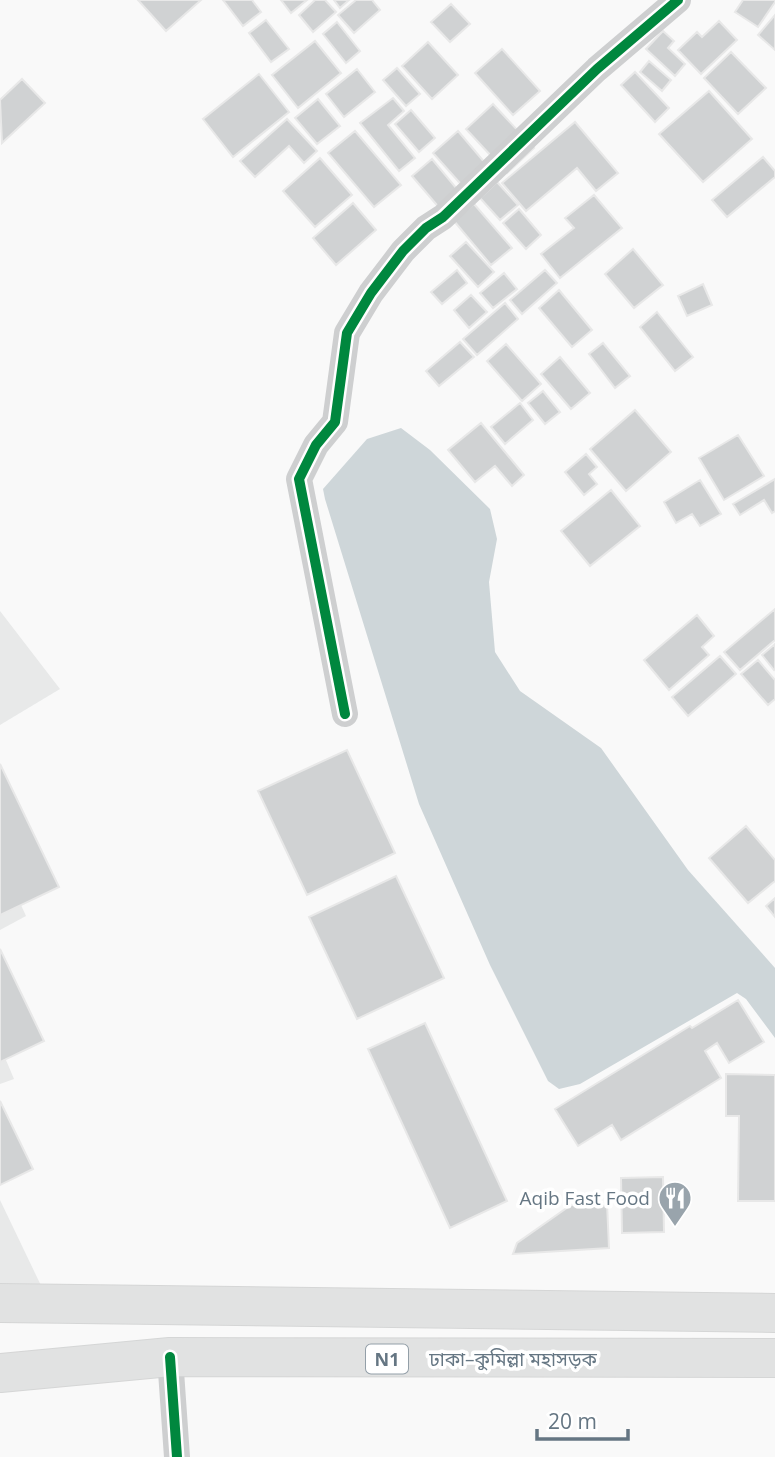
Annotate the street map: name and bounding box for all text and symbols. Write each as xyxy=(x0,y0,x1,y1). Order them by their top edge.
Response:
restaurant icon: Aqib Fast Food xyxy=(656,1179,694,1228)
place label: Aqib Fast Food xyxy=(520,1185,650,1211)
road number: N1 xyxy=(366,1344,408,1374)
street label: ঢাকা–কুমিল্লা মহাসড়ক xyxy=(428,1346,597,1372)
scale bar xyxy=(537,1398,628,1442)
text: 20 m xyxy=(548,1407,597,1435)

